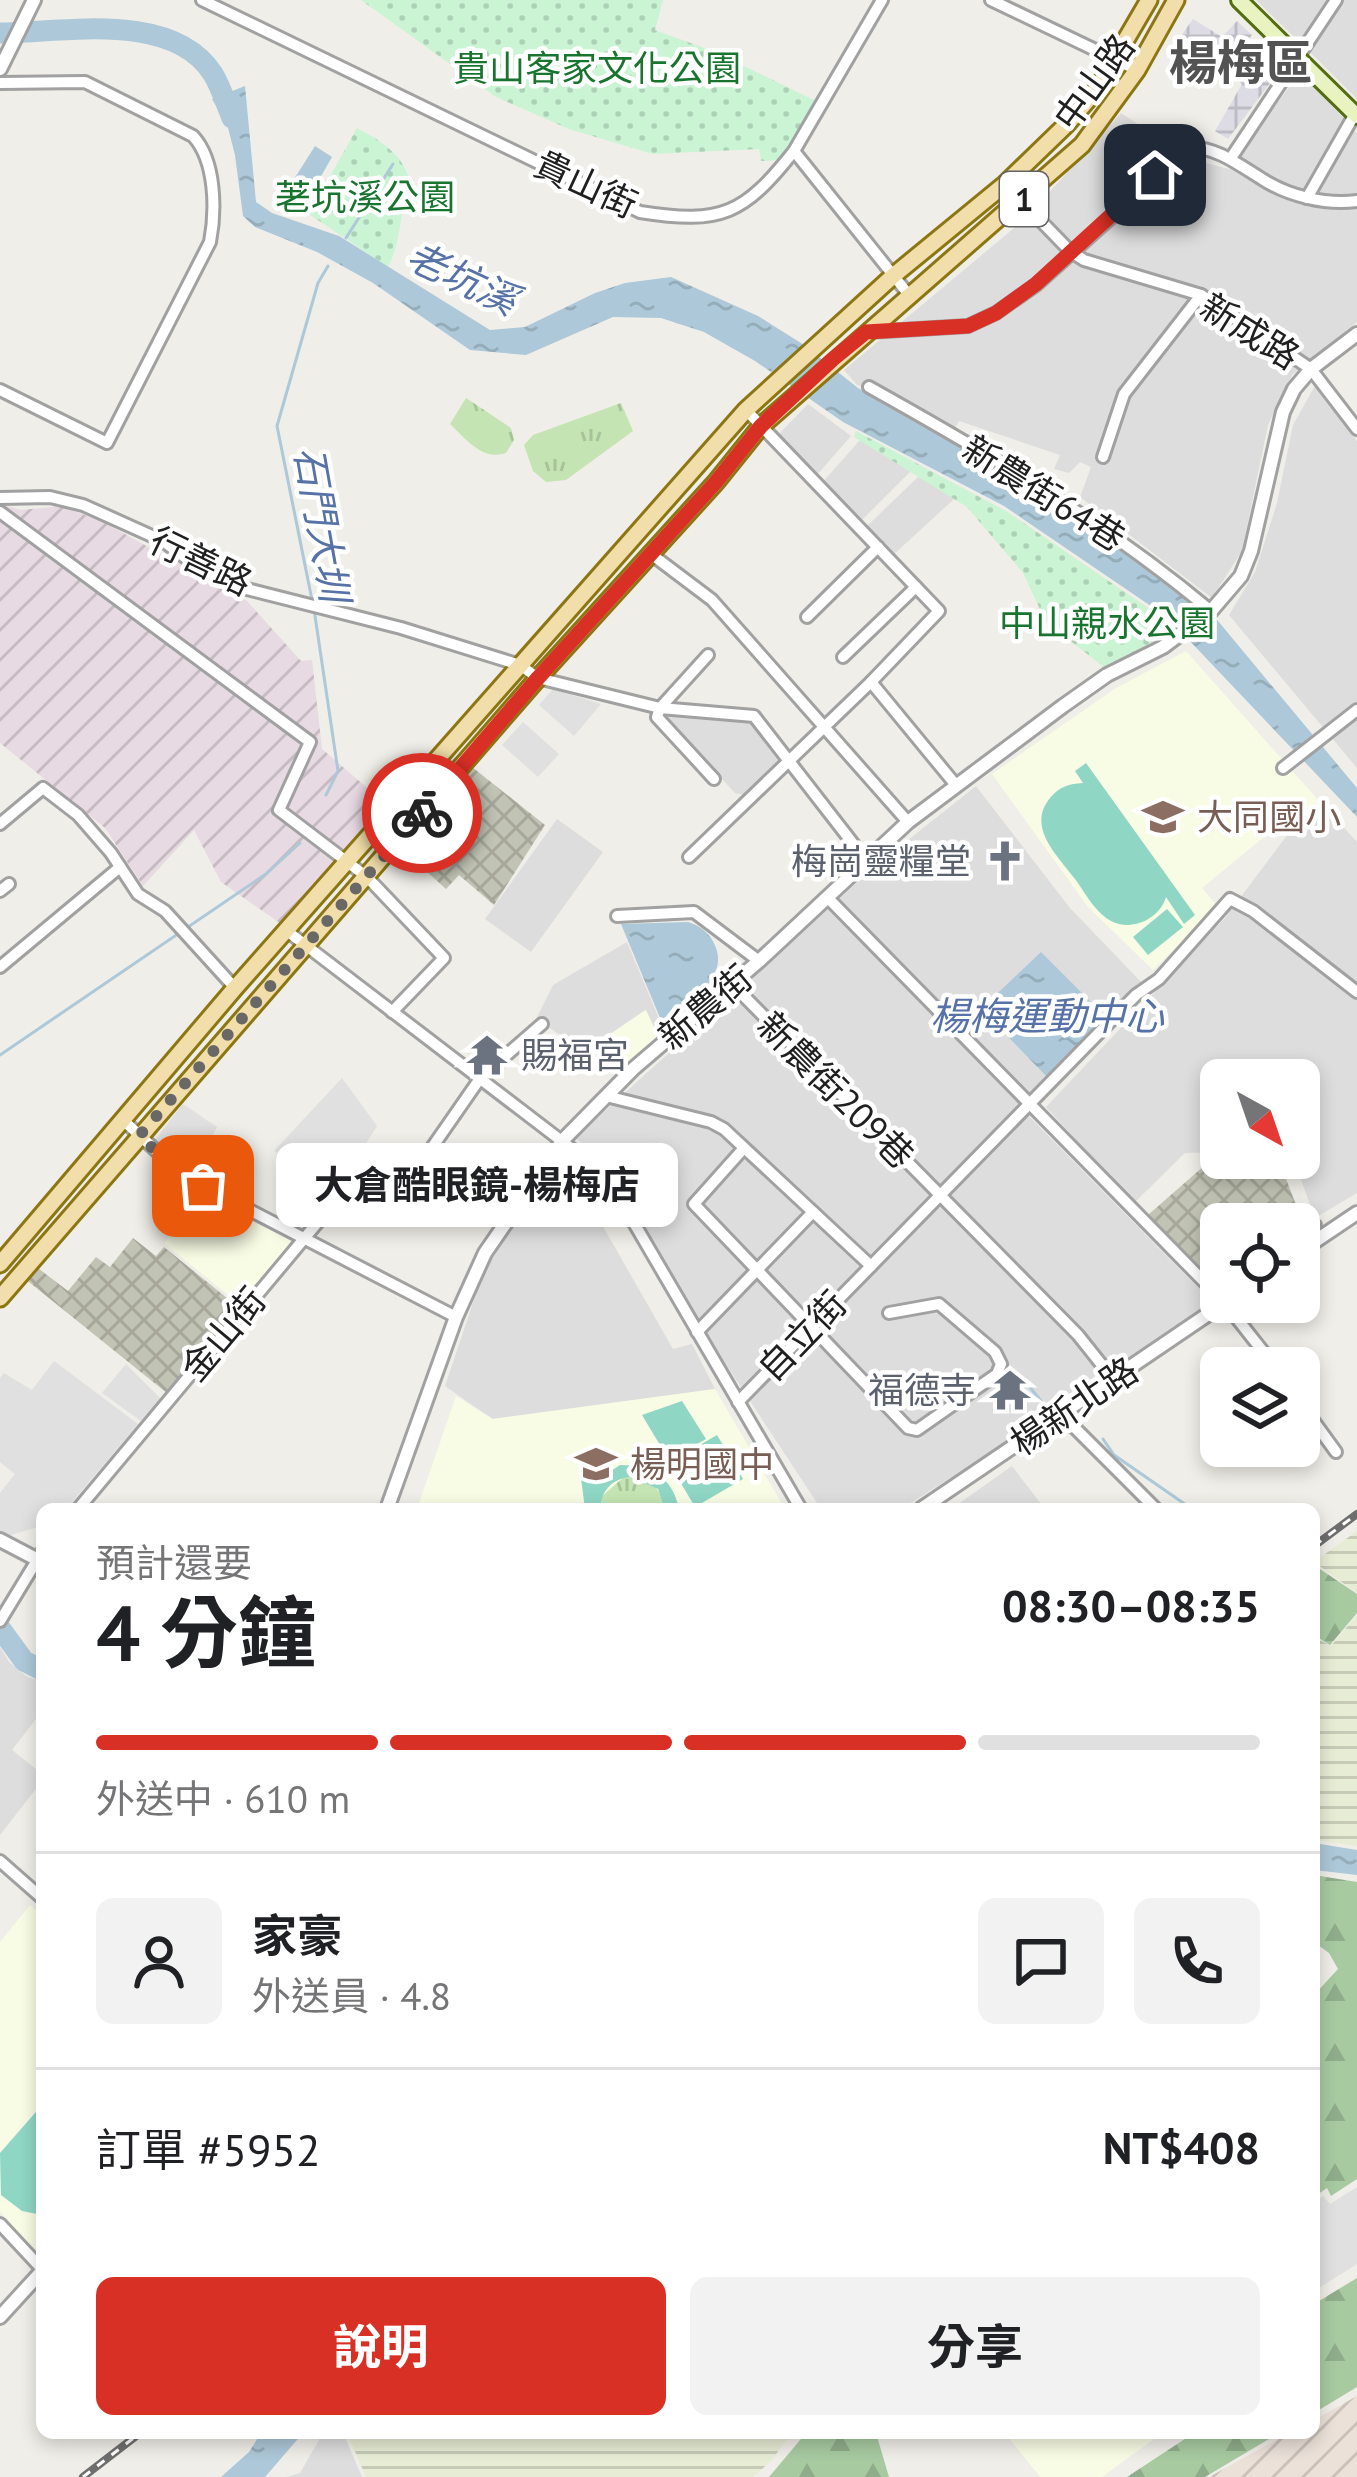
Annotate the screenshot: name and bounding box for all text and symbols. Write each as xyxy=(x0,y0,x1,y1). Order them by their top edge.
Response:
street label: 中山路 xyxy=(1043,24,1144,139)
district label: 楊梅區 xyxy=(1169,31,1313,93)
park label: 貴山客家文化公園 xyxy=(453,44,741,91)
pin xyxy=(1104,124,1206,226)
street label: 貴山街 xyxy=(527,139,645,228)
icon: home xyxy=(1122,142,1188,208)
road number: 1 xyxy=(1000,172,1048,226)
park label: 荖坑溪公園 xyxy=(275,173,455,220)
water label: 老坑溪 xyxy=(398,230,531,327)
street label: 新成路 xyxy=(1192,282,1309,379)
street label: 新農街64巷 xyxy=(954,424,1134,561)
water label: 石門大圳 xyxy=(284,443,362,610)
street label: 行善路 xyxy=(142,516,260,605)
park label: 中山親水公園 xyxy=(999,599,1215,646)
courier xyxy=(362,753,482,873)
icon: bike xyxy=(389,780,455,846)
place label: 大同國小 xyxy=(1197,793,1341,840)
school or university icon: 大同國小 xyxy=(1140,794,1186,840)
place label: 梅崗靈糧堂 xyxy=(791,837,971,884)
church icon: 梅崗靈糧堂 xyxy=(982,838,1028,884)
street label: 新農街 xyxy=(648,954,761,1059)
water label: 楊梅運動中心 xyxy=(930,990,1165,1041)
street label: 新農街209巷 xyxy=(748,1001,925,1178)
place label: 賜福宮 xyxy=(521,1031,629,1078)
temple icon: 賜福宮 xyxy=(464,1032,510,1078)
north arrow xyxy=(1200,1059,1320,1179)
map controls xyxy=(1200,1059,1320,1467)
pin xyxy=(152,1135,254,1237)
callout: 大倉酷眼鏡-楊梅店 xyxy=(275,1144,677,1228)
icon: bag xyxy=(170,1153,236,1219)
text: 大倉酷眼鏡-楊梅店 xyxy=(314,1159,640,1210)
button: locate xyxy=(1200,1203,1320,1323)
street label: 金山街 xyxy=(170,1277,275,1390)
street label: 自立街 xyxy=(747,1280,856,1391)
street label: 楊新北路 xyxy=(1001,1346,1147,1465)
button: layers xyxy=(1200,1347,1320,1467)
place label: 福德寺 xyxy=(868,1366,976,1413)
temple icon: 福德寺 xyxy=(987,1367,1033,1413)
place label: 楊明國中 xyxy=(630,1440,774,1487)
school or university icon: 楊明國中 xyxy=(573,1441,619,1487)
text: 預計還要 xyxy=(96,1537,252,1588)
text: 08:30–08:35 xyxy=(1002,1576,1260,1634)
text: 4 分鐘 xyxy=(96,1582,316,1683)
text: 外送中 · 610 m xyxy=(96,1773,350,1824)
button: person xyxy=(96,1898,222,2024)
button: chat xyxy=(978,1898,1104,2024)
button: phone xyxy=(1134,1898,1260,2024)
text: 家豪 xyxy=(252,1906,342,1964)
text: 外送員 · 4.8 xyxy=(252,1970,451,2021)
text: NT$408 xyxy=(1103,2118,1260,2176)
text: 訂單 #5952 xyxy=(96,2120,321,2178)
button: 說明 xyxy=(96,2277,666,2415)
button: 分享 xyxy=(690,2277,1260,2415)

